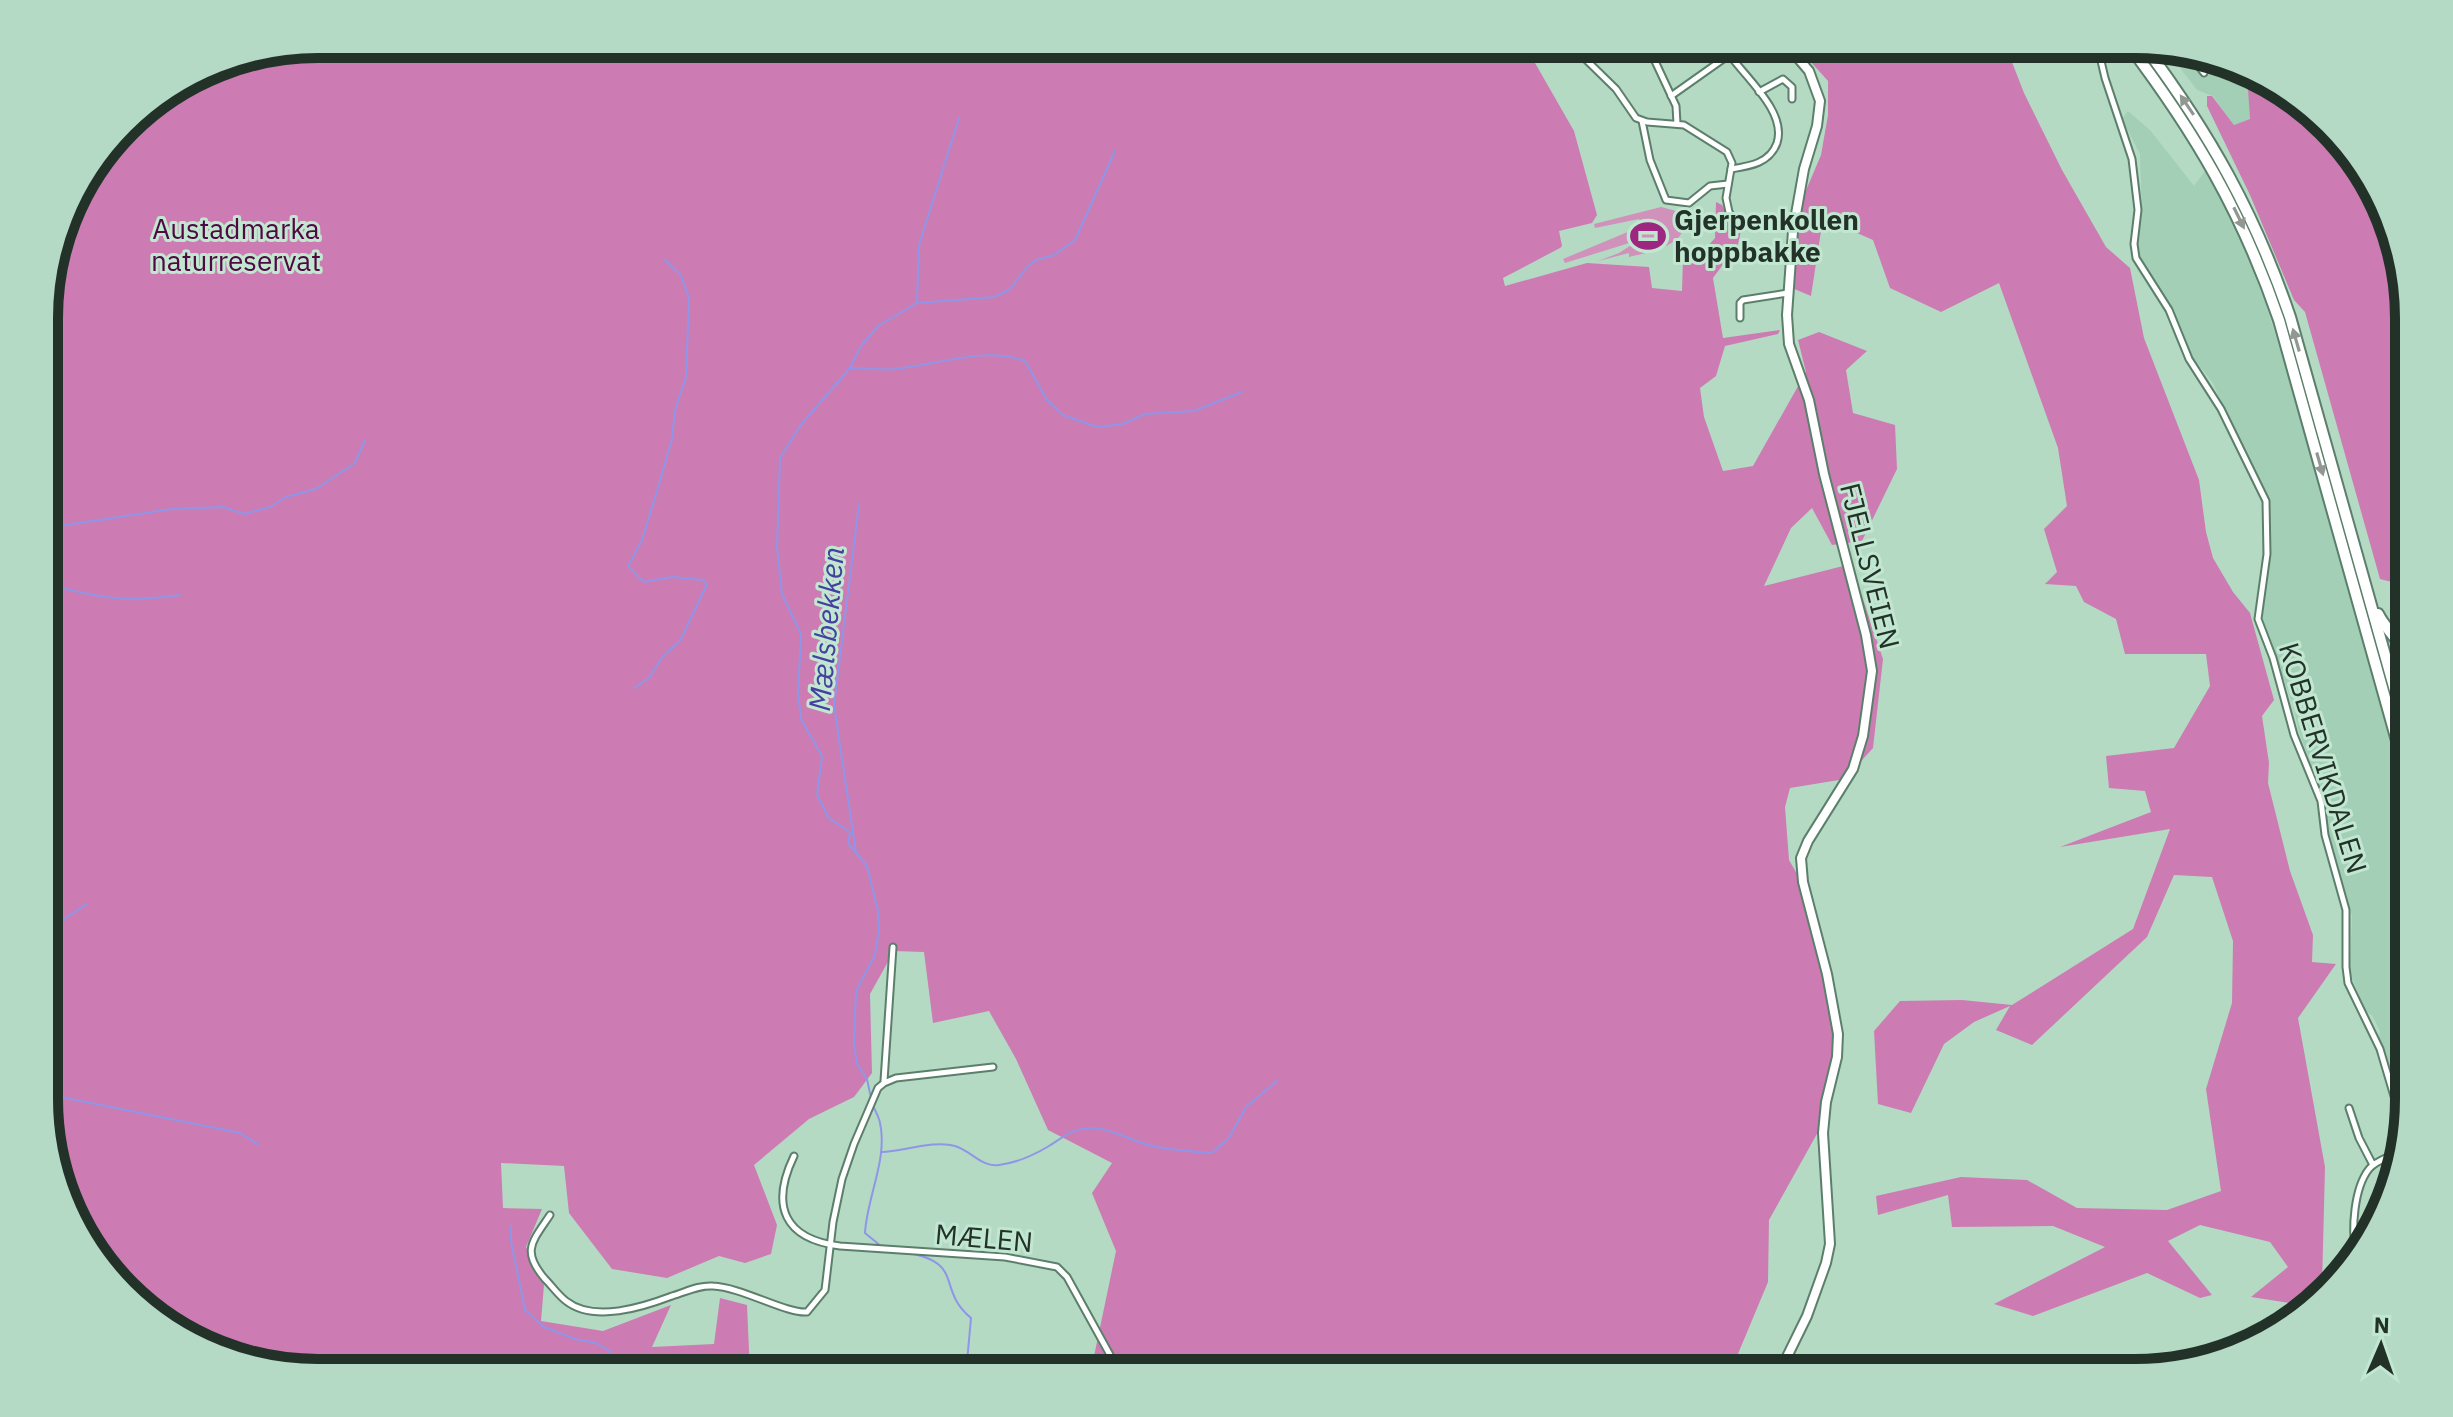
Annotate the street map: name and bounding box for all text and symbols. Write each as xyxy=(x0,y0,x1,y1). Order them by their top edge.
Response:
one-way arrow xyxy=(2180,95,2195,116)
place label: Gjerpenkollen hoppbakke xyxy=(1674,201,1859,270)
one-way arrow xyxy=(2232,206,2246,229)
park label: Austadmarka naturreservat xyxy=(151,210,321,279)
sports icon: Gjerpenkollen hoppbakke xyxy=(1629,217,1667,255)
one-way arrow xyxy=(2290,327,2302,352)
one-way arrow xyxy=(2314,453,2327,477)
street label: FJELLSVEIEN xyxy=(1832,479,1909,653)
water label: Mælsbekken xyxy=(799,545,852,713)
street label: KOBBERVIKDALEN xyxy=(2271,638,2376,878)
street label: MÆLEN xyxy=(933,1215,1035,1260)
north arrow xyxy=(2341,1305,2421,1385)
text: N xyxy=(2373,1310,2390,1339)

